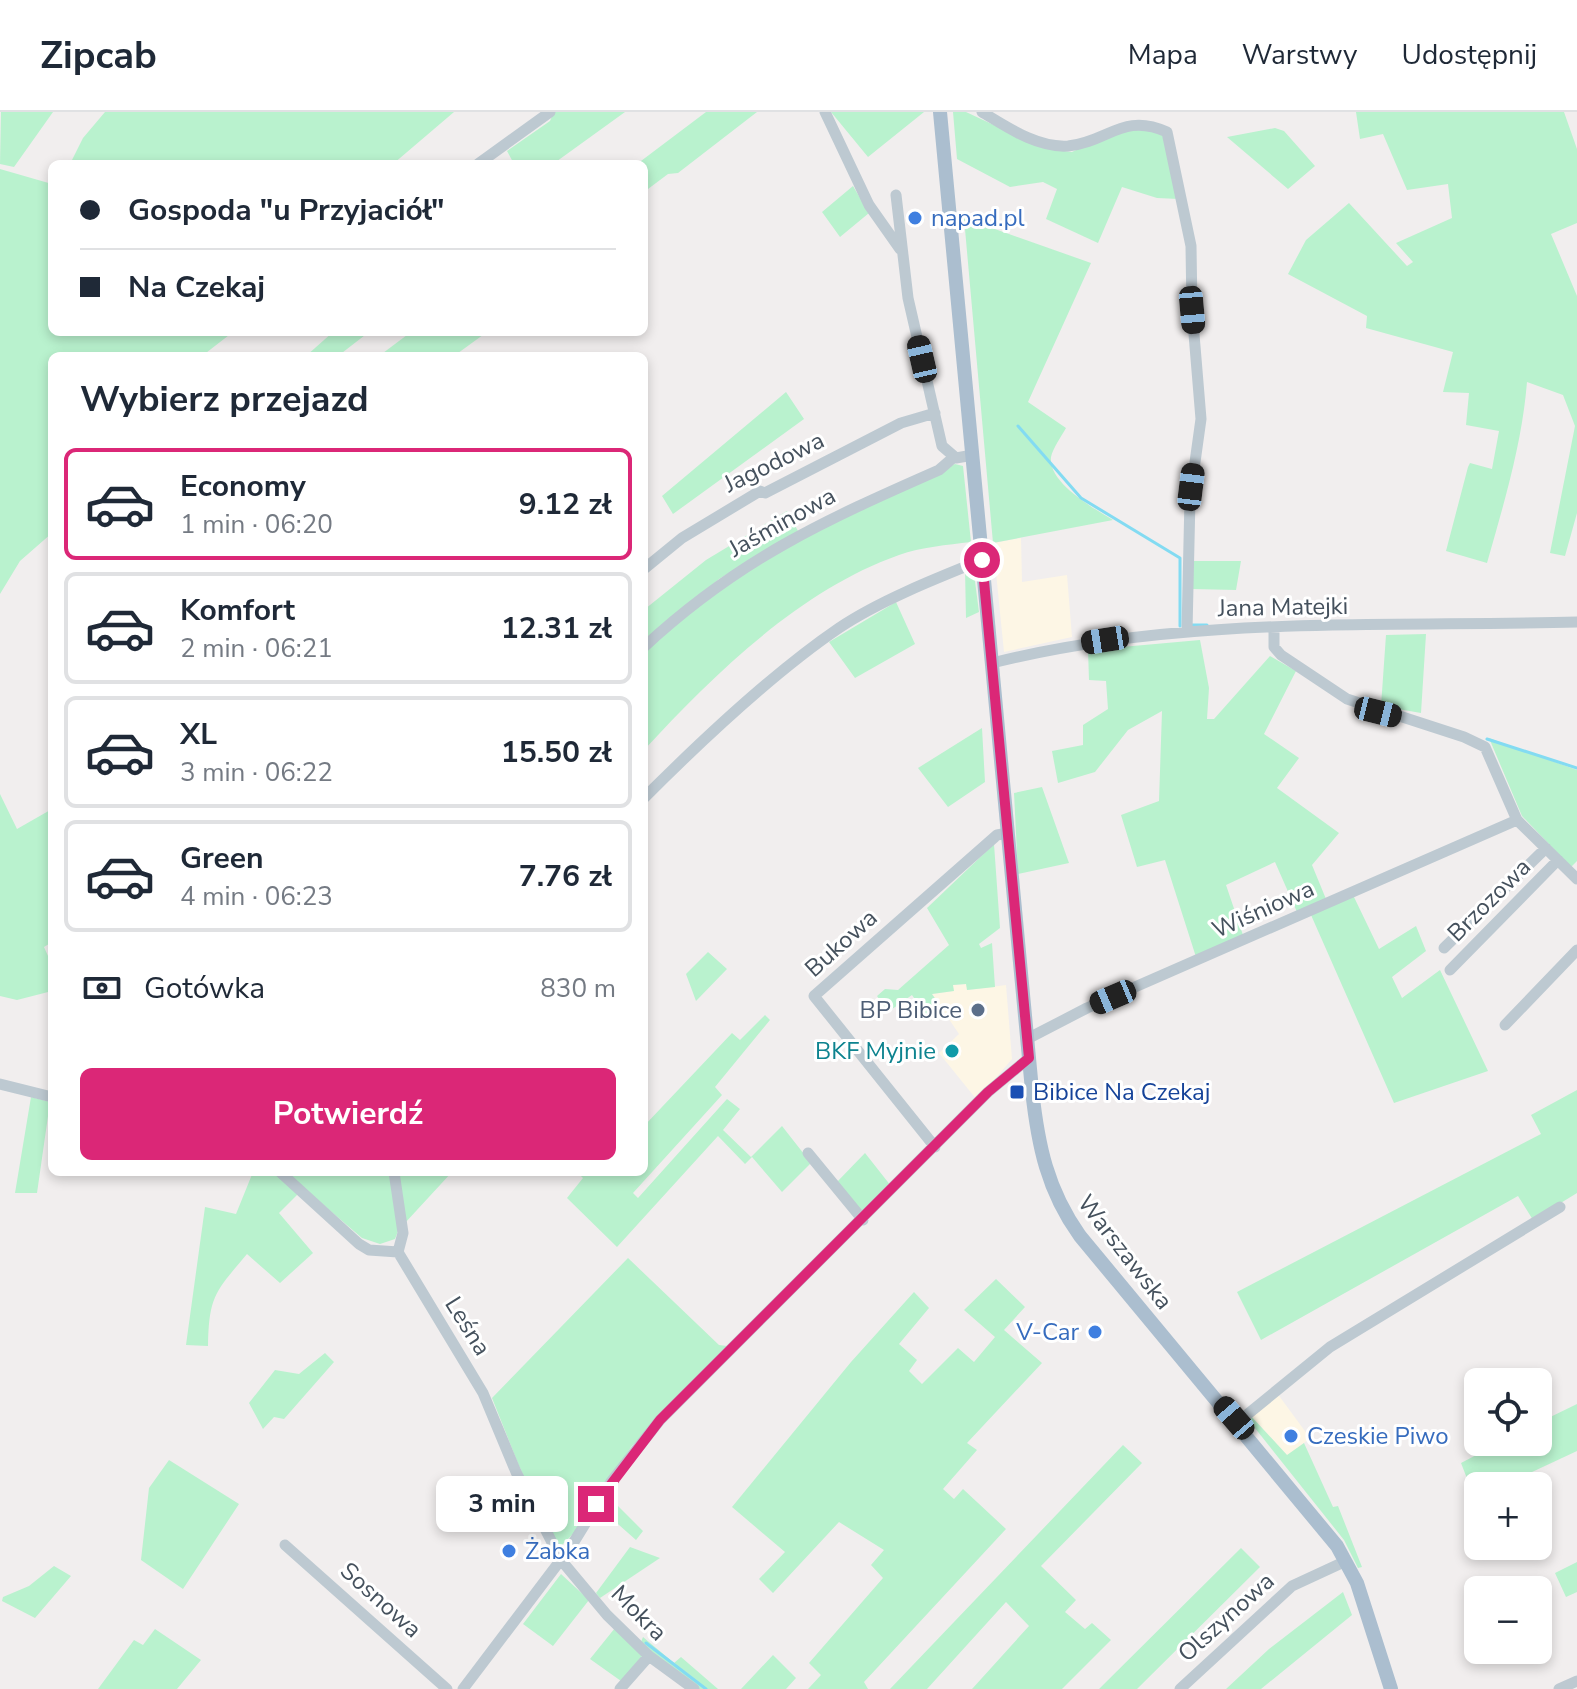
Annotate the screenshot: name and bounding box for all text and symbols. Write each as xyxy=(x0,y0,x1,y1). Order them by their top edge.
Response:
text: Zipcab xyxy=(40,30,157,81)
text: Mapa xyxy=(1128,36,1198,74)
text: Warstwy xyxy=(1242,36,1358,74)
text: Udostępnij xyxy=(1402,36,1537,74)
text: Gospoda "u Przyjaciół" xyxy=(128,190,445,231)
place label: napad.pl xyxy=(931,202,1025,234)
marker: napad.pl xyxy=(906,209,924,227)
text: Na Czekaj xyxy=(128,267,265,308)
car xyxy=(1178,285,1206,335)
car xyxy=(905,333,939,385)
text: Wybierz przejazd xyxy=(80,375,369,424)
street label: Jagodowa xyxy=(718,424,829,500)
car xyxy=(1176,462,1206,512)
text: Economy xyxy=(180,466,306,507)
icon: car xyxy=(84,468,156,540)
street label: Jaśminowa xyxy=(722,479,841,565)
text: 9.12 zł xyxy=(519,484,612,525)
text: 1 min · 06:20 xyxy=(180,507,333,542)
route start xyxy=(964,542,1000,578)
text: Komfort xyxy=(180,590,295,631)
street label: Jana Matejki xyxy=(1216,590,1349,624)
icon: car xyxy=(84,592,156,664)
text: 12.31 zł xyxy=(501,608,612,649)
car xyxy=(1079,624,1131,656)
text: 2 min · 06:21 xyxy=(180,631,333,666)
car xyxy=(1352,695,1404,729)
text: XL xyxy=(180,714,217,755)
icon: car xyxy=(84,716,156,788)
text: 15.50 zł xyxy=(501,732,612,773)
text: 3 min · 06:22 xyxy=(180,755,333,790)
text: Green xyxy=(180,838,264,879)
icon: car xyxy=(84,840,156,912)
street label: Brzozowa xyxy=(1440,851,1538,949)
text: 7.76 zł xyxy=(519,856,612,897)
street label: Wiśniowa xyxy=(1207,872,1319,946)
text: 4 min · 06:23 xyxy=(180,879,333,914)
street label: Bukowa xyxy=(798,902,884,984)
icon: cash xyxy=(80,966,124,1010)
text: Gotówka xyxy=(144,968,265,1009)
text: 830 m xyxy=(540,971,616,1006)
car xyxy=(1086,977,1140,1017)
place label: BP Bibice xyxy=(859,994,962,1026)
marker: BP Bibice xyxy=(969,1001,987,1019)
place label: BKF Myjnie xyxy=(815,1035,936,1067)
marker: BKF Myjnie xyxy=(943,1042,961,1060)
button: Potwierdź xyxy=(80,1068,616,1160)
place label: Bibice Na Czekaj xyxy=(1033,1076,1210,1108)
marker: Bibice Na Czekaj xyxy=(1008,1083,1026,1101)
street label: Warszawska xyxy=(1070,1188,1180,1316)
street label: Leśna xyxy=(438,1291,498,1361)
place label: V-Car xyxy=(1015,1316,1079,1348)
marker: V-Car xyxy=(1086,1323,1104,1341)
map controls xyxy=(1464,1368,1552,1664)
button: locate xyxy=(1464,1368,1552,1456)
car xyxy=(1209,1392,1259,1444)
place label: Czeskie Piwo xyxy=(1307,1420,1449,1452)
marker: Czeskie Piwo xyxy=(1282,1427,1300,1445)
button: + xyxy=(1464,1472,1552,1560)
callout: 3 min xyxy=(436,1476,568,1532)
text: 3 min xyxy=(468,1486,536,1521)
route end xyxy=(578,1486,614,1522)
place label: Żabka xyxy=(525,1535,590,1567)
marker: Żabka xyxy=(500,1542,518,1560)
street label: Sosnowa xyxy=(333,1555,429,1645)
street label: Olszynowa xyxy=(1171,1565,1281,1669)
button: − xyxy=(1464,1576,1552,1664)
street label: Mokra xyxy=(604,1578,674,1648)

